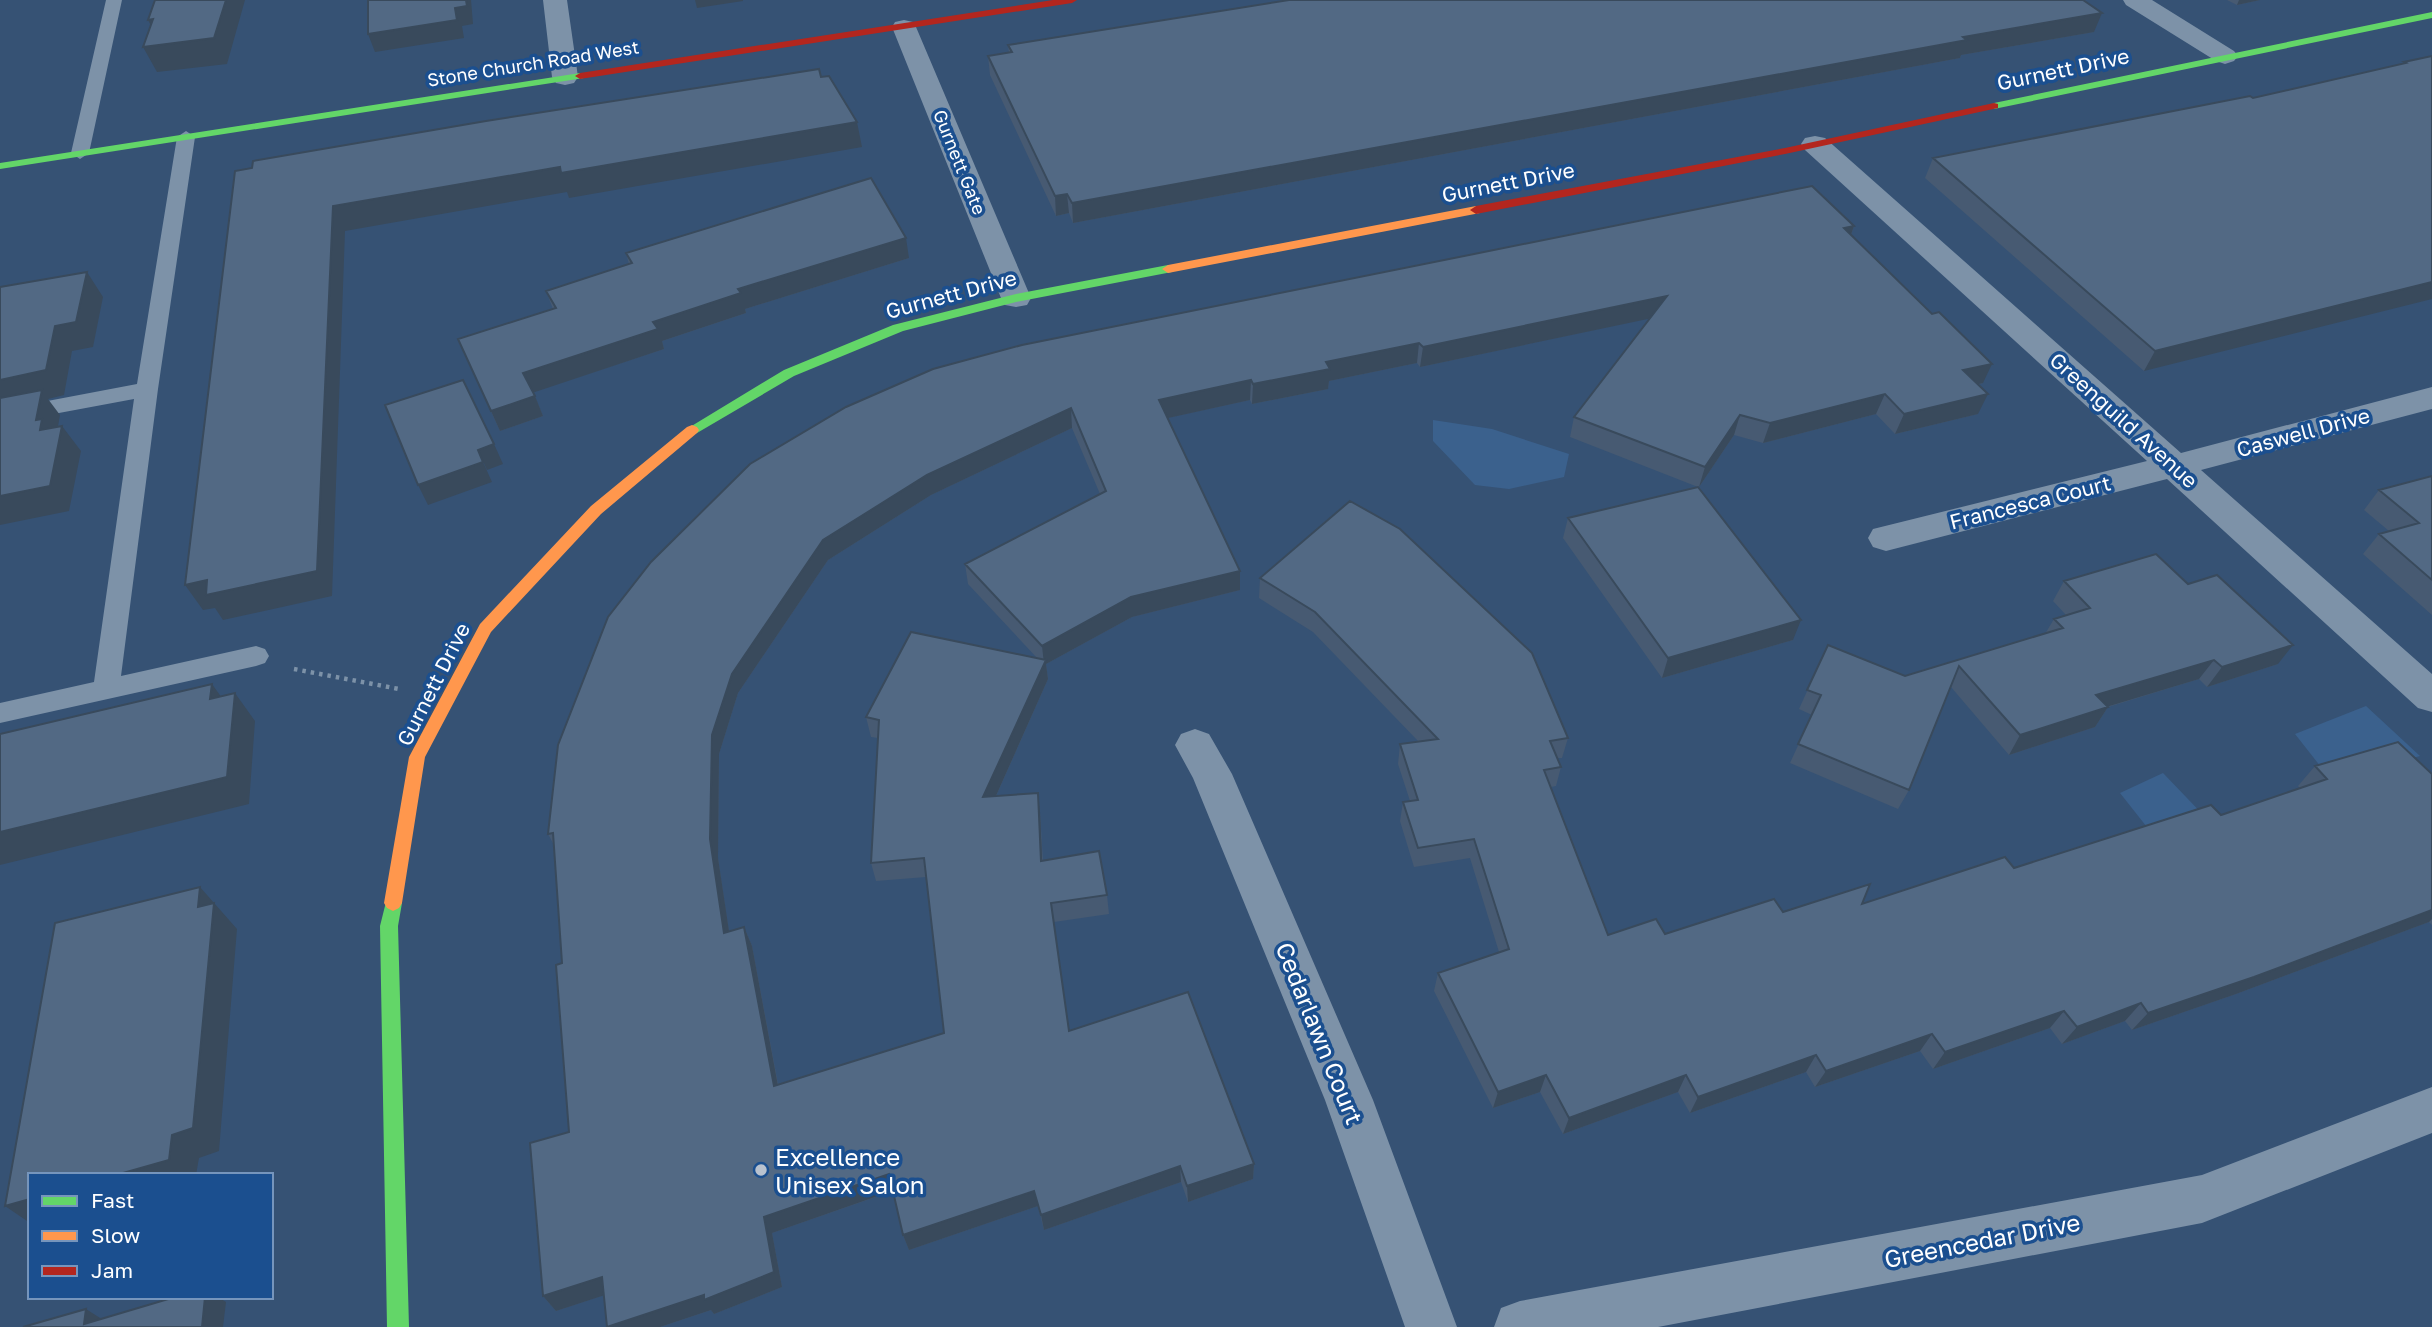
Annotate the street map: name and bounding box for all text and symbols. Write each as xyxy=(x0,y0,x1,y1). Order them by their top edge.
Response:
street label: Stone Church Road West xyxy=(426,35,640,91)
street label: Gurnett Drive xyxy=(1994,42,2132,96)
street label: Gurnett Gate xyxy=(929,106,991,218)
street label: Gurnett Drive xyxy=(1439,156,1577,208)
street label: Gurnett Drive xyxy=(883,264,1019,324)
street label: Greenguild Avenue xyxy=(2045,347,2203,493)
street label: Caswell Drive xyxy=(2233,402,2373,462)
street label: Francesca Court xyxy=(1947,469,2113,535)
street label: Gurnett Drive xyxy=(391,618,475,750)
street label: Cedarlawn Court xyxy=(1270,938,1370,1128)
place label: Excellence Unisex Salon xyxy=(775,1142,925,1199)
marker: Excellence Unisex Salon xyxy=(753,1162,769,1178)
legend xyxy=(28,1173,273,1299)
text: Fast xyxy=(91,1187,134,1213)
street label: Greencedar Drive xyxy=(1882,1207,2082,1273)
text: Slow xyxy=(91,1222,140,1248)
text: Jam xyxy=(91,1257,133,1283)

